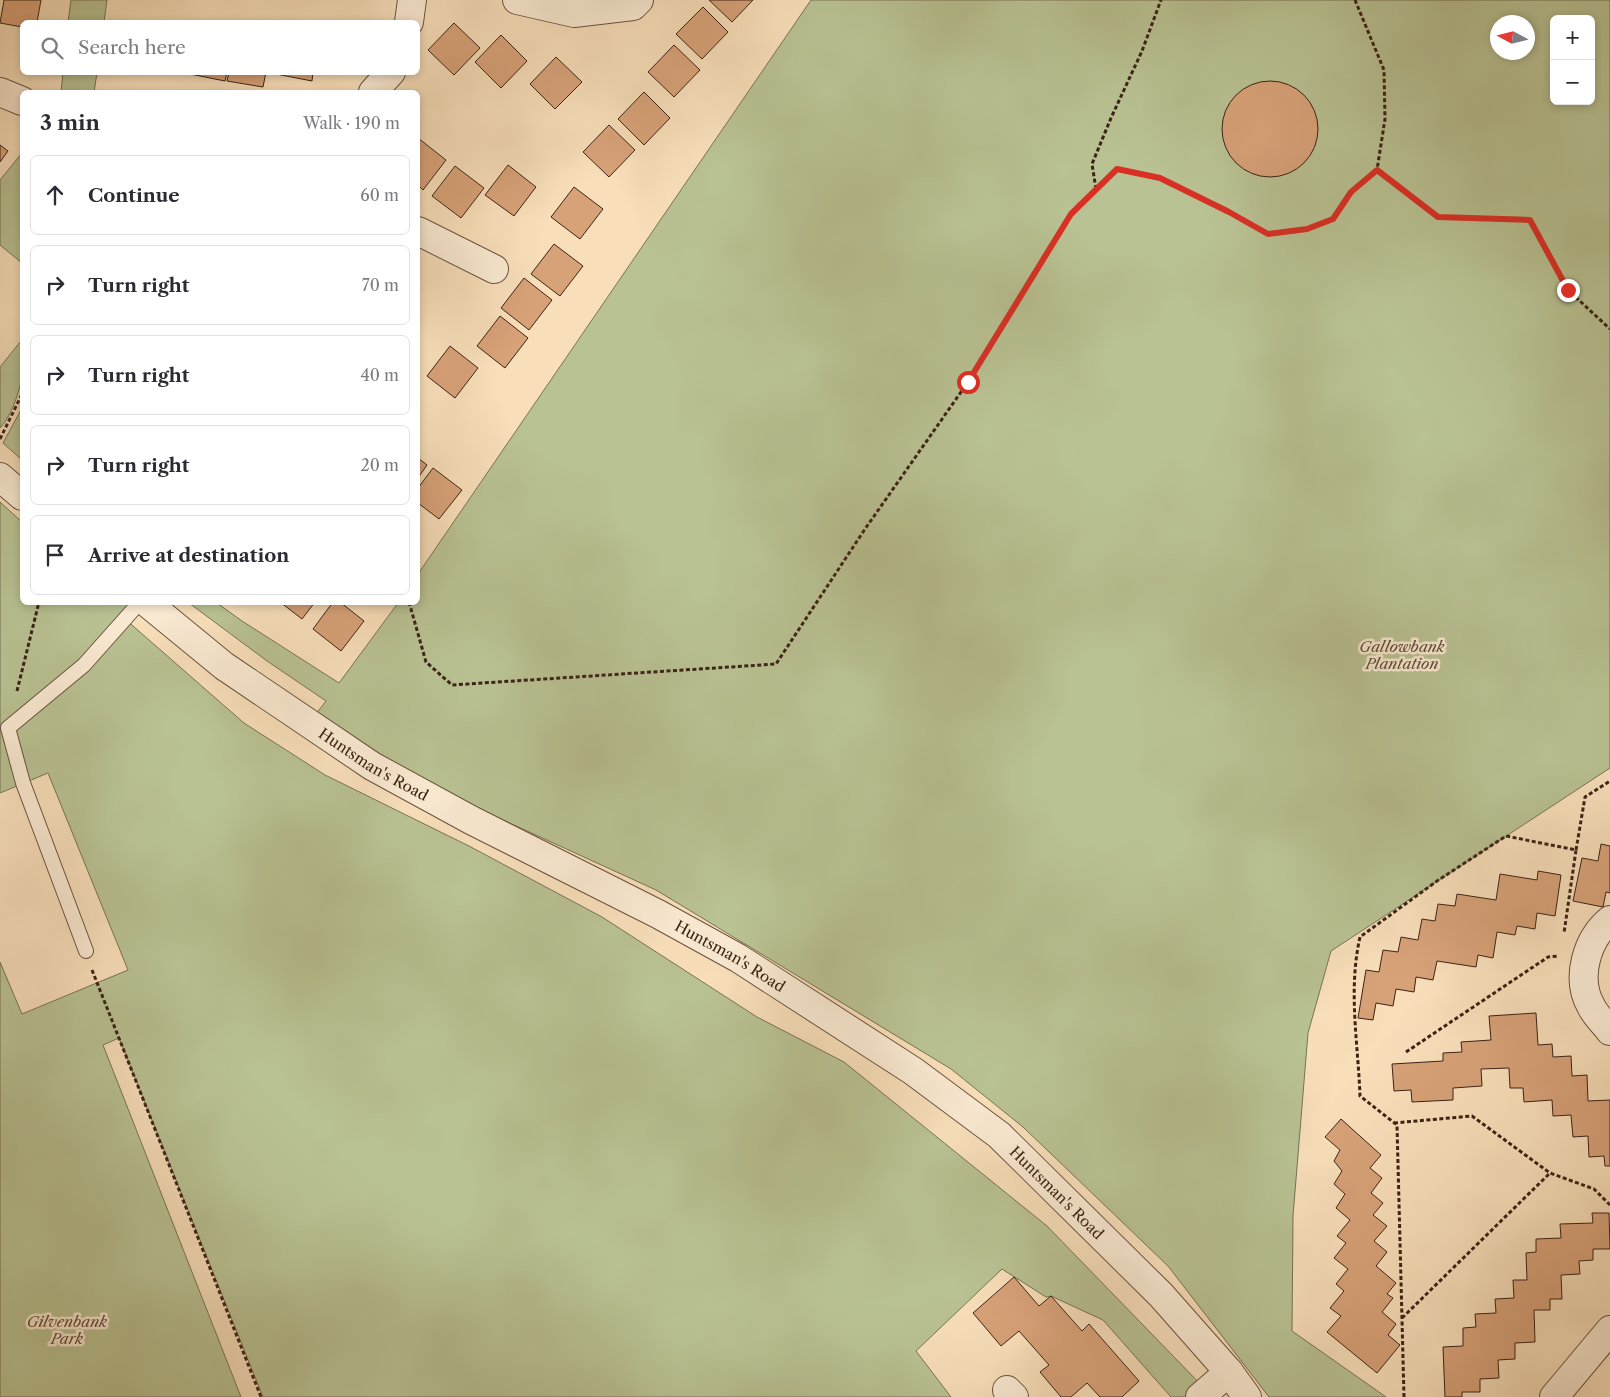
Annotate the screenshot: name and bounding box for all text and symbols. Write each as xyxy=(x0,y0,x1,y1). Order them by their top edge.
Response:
north arrow xyxy=(1490,15,1535,60)
map controls xyxy=(1550,15,1595,105)
button: + xyxy=(1550,15,1595,60)
search box xyxy=(20,20,420,75)
icon: search xyxy=(38,34,66,62)
text: Search here xyxy=(78,36,186,59)
button: − xyxy=(1550,60,1595,105)
text: 3 min xyxy=(40,110,100,135)
text: Walk · 190 m xyxy=(303,113,400,133)
icon: ahead xyxy=(41,181,69,209)
text: Continue xyxy=(88,184,180,207)
text: 60 m xyxy=(360,185,399,205)
icon: right xyxy=(41,271,69,299)
text: Turn right xyxy=(88,274,189,297)
text: 70 m xyxy=(362,275,399,295)
route end xyxy=(1557,279,1580,302)
icon: right xyxy=(41,361,69,389)
text: Turn right xyxy=(88,364,189,387)
text: 40 m xyxy=(360,365,399,385)
route start xyxy=(957,371,980,394)
icon: right xyxy=(41,451,69,479)
text: Turn right xyxy=(88,454,189,477)
text: 20 m xyxy=(360,455,399,475)
icon: arrive xyxy=(41,541,69,569)
text: Arrive at destination xyxy=(88,544,289,567)
park label: Gallowbank Plantation xyxy=(1359,637,1445,673)
street label: Huntsman's Road xyxy=(315,723,432,804)
street label: Huntsman's Road xyxy=(672,916,789,996)
street label: Huntsman's Road xyxy=(1006,1142,1108,1243)
park label: Gilvenbank Park xyxy=(27,1312,107,1348)

